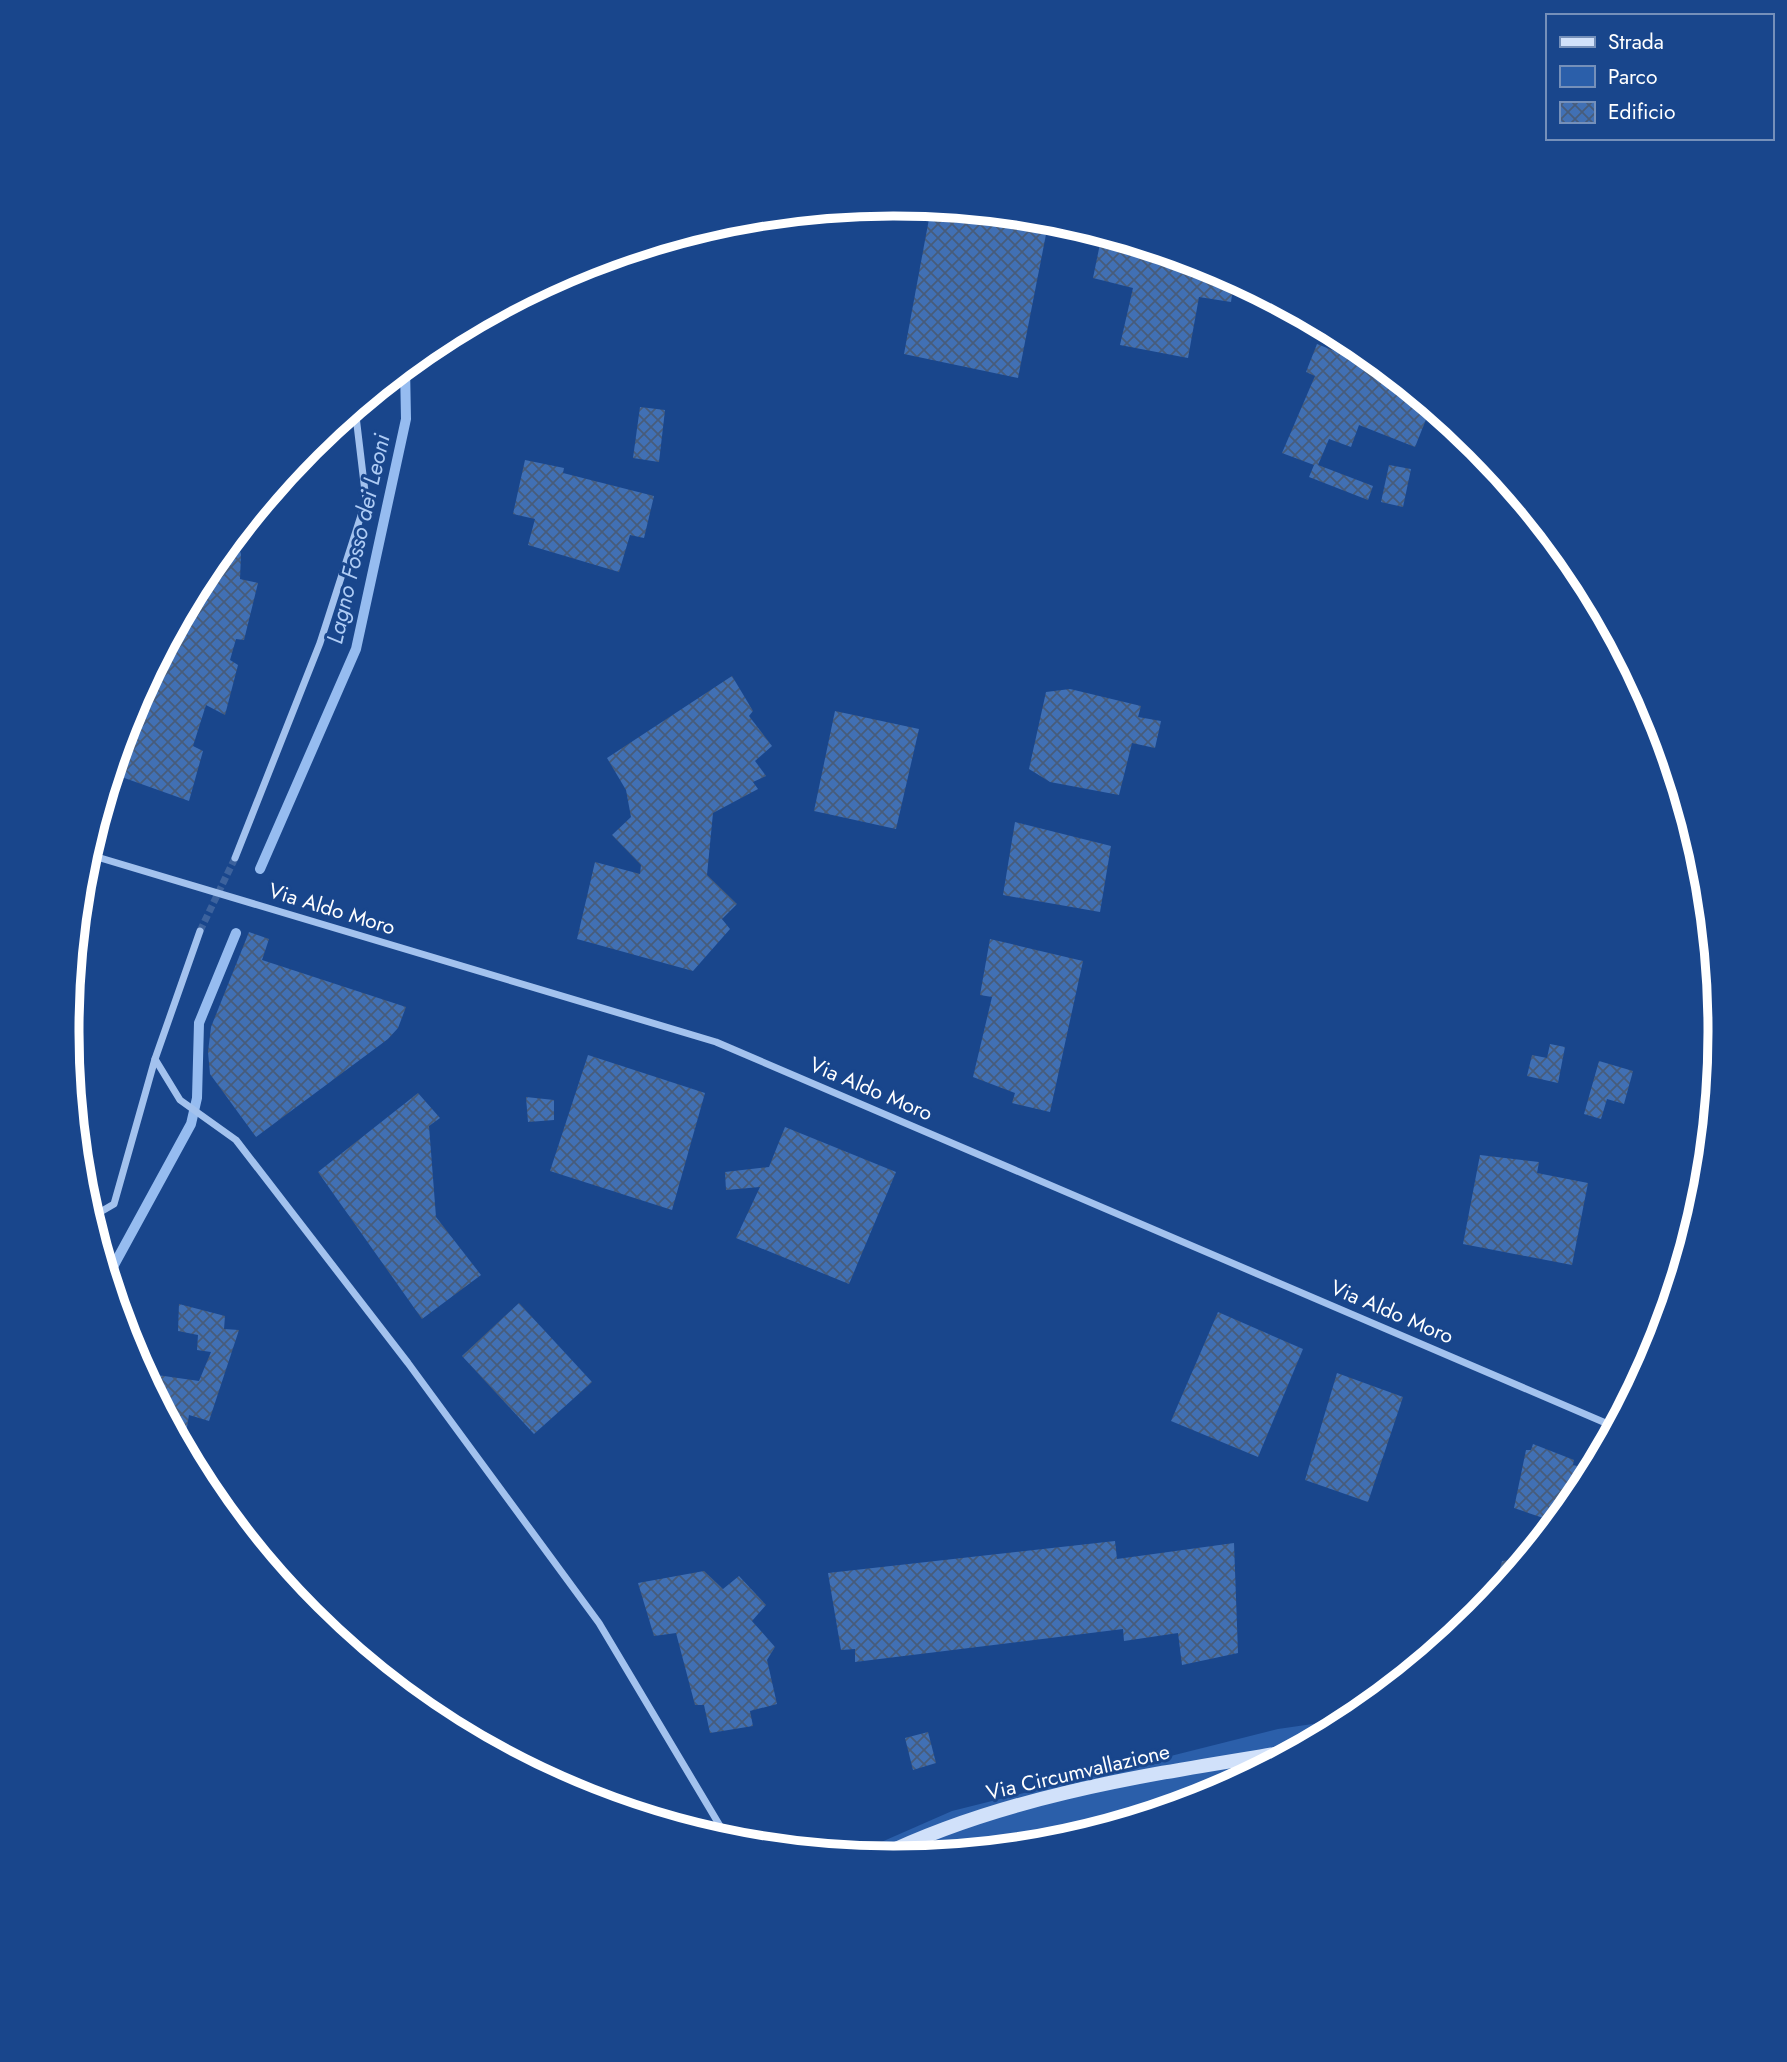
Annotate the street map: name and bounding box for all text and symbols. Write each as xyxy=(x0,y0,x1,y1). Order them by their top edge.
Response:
legend xyxy=(1546,14,1773,140)
text: Strada xyxy=(1608,27,1664,57)
text: Parco xyxy=(1608,62,1657,92)
text: Edificio xyxy=(1608,97,1675,127)
water label: Lagno Fosso dei Leoni xyxy=(317,430,399,647)
street label: Via Aldo Moro xyxy=(265,876,399,942)
street label: Via Aldo Moro xyxy=(805,1050,937,1128)
street label: Via Aldo Moro xyxy=(1326,1273,1458,1351)
street label: Via Circumvallazione xyxy=(983,1736,1173,1808)

